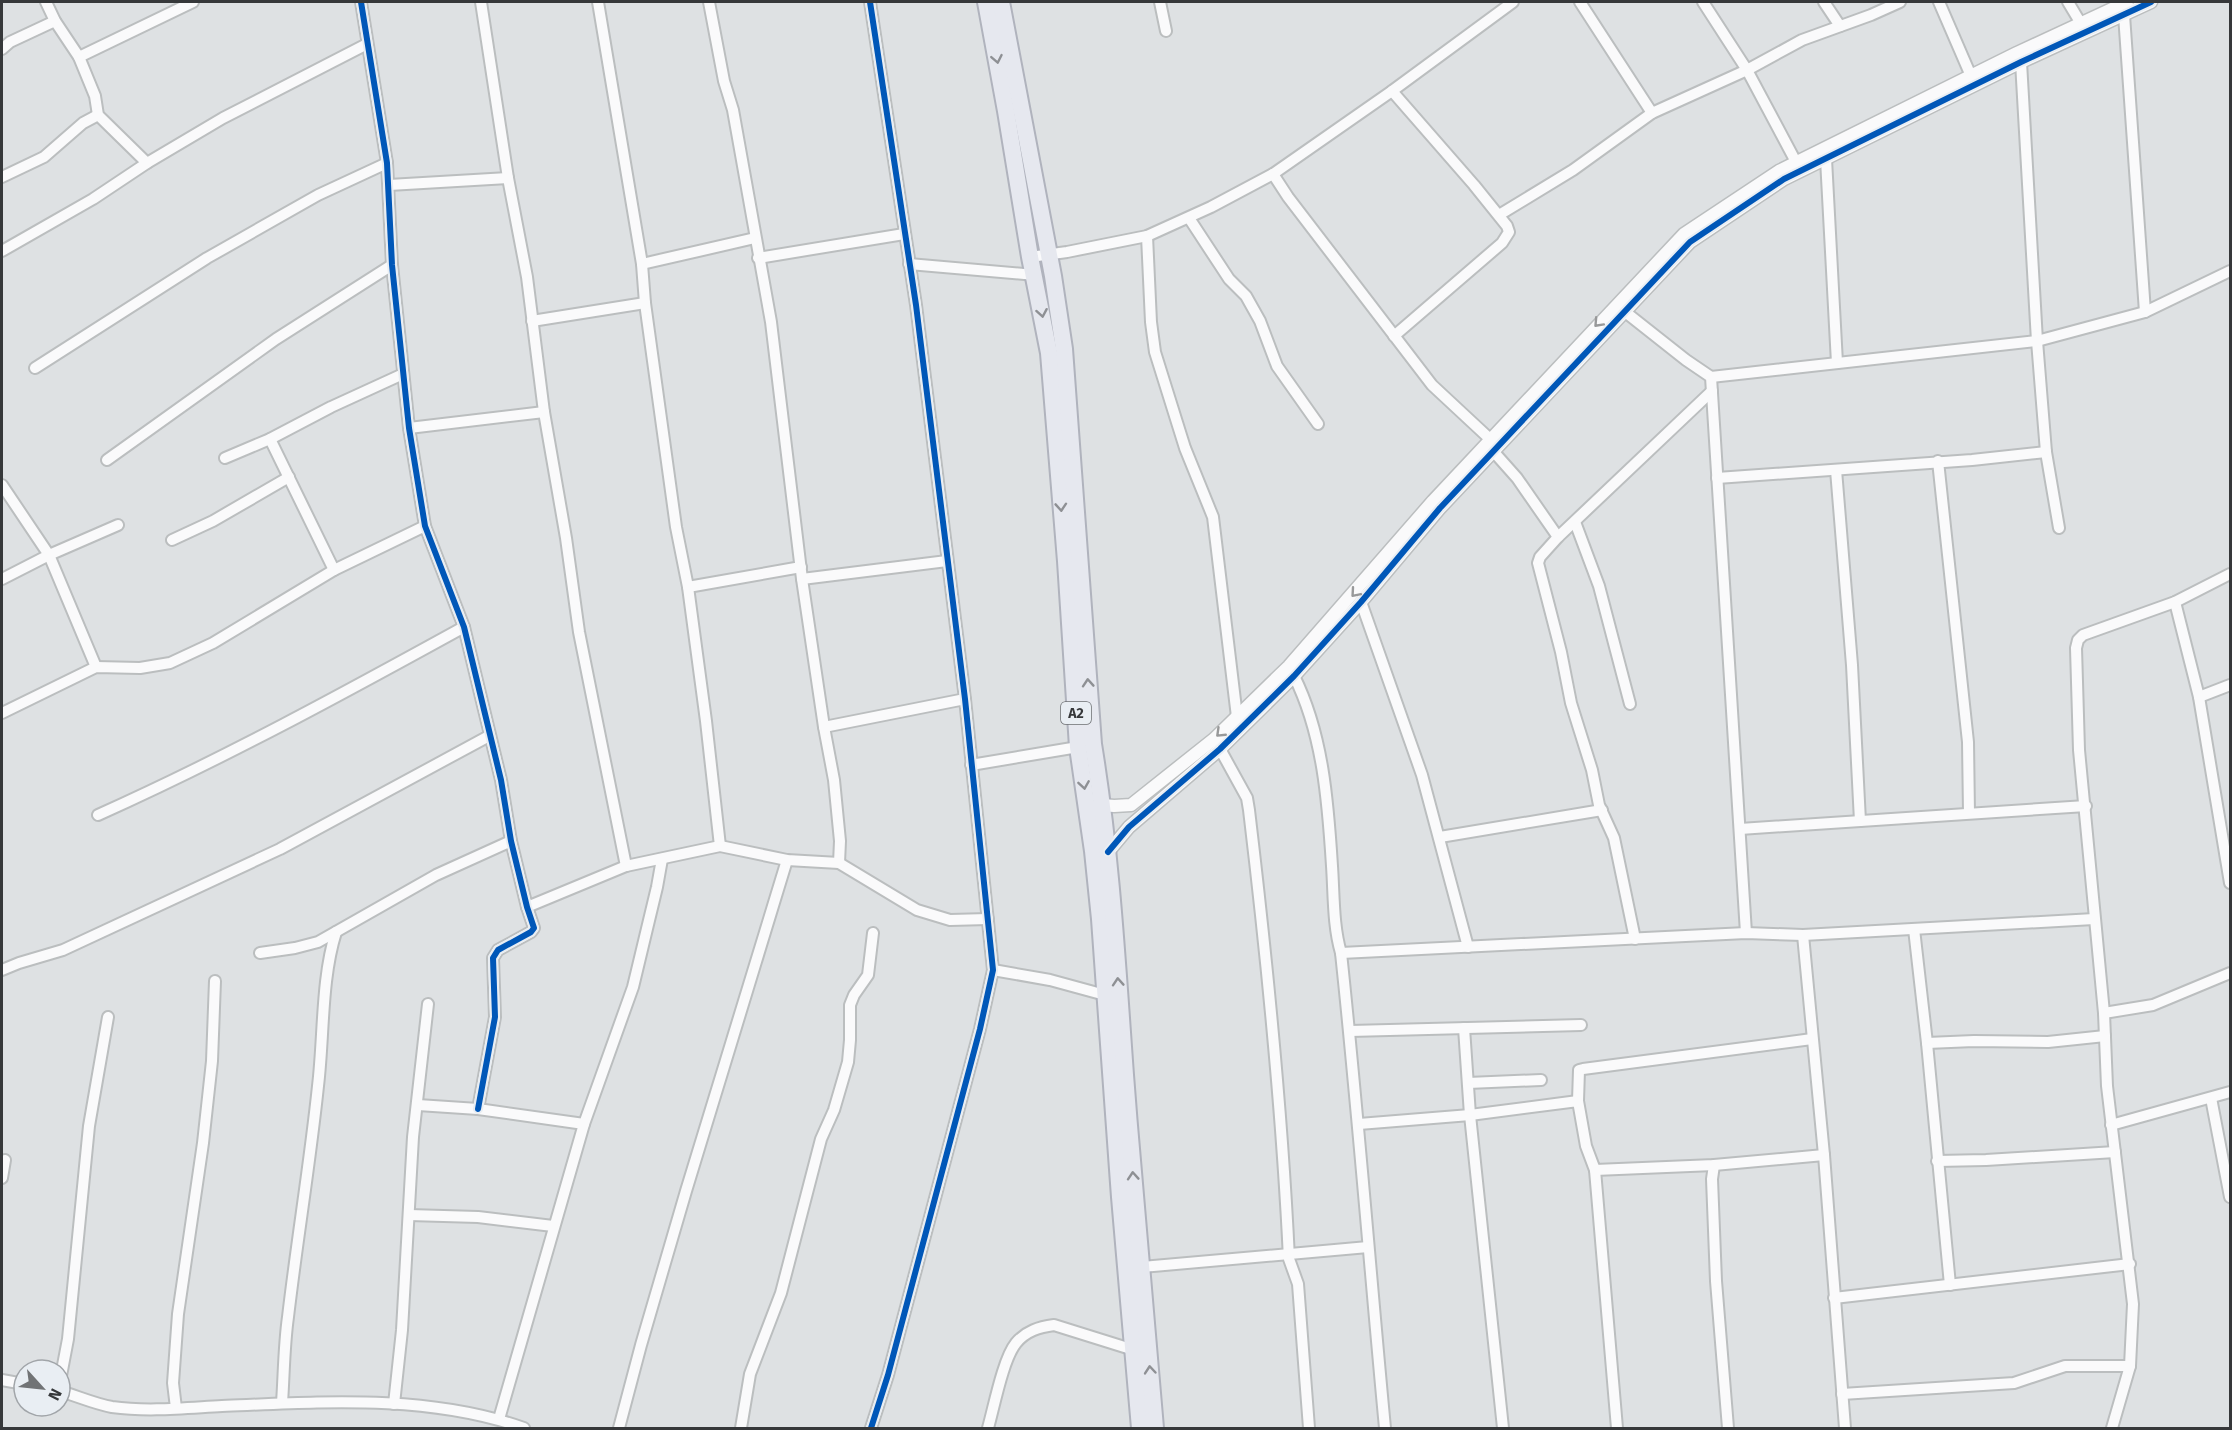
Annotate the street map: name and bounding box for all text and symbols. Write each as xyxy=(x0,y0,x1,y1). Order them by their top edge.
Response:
one-way arrow xyxy=(990,54,1002,64)
one-way arrow xyxy=(1035,308,1048,318)
one-way arrow xyxy=(1594,316,1605,327)
one-way arrow xyxy=(1054,502,1067,511)
one-way arrow xyxy=(1351,586,1362,597)
one-way arrow xyxy=(1082,679,1095,688)
road number: A2 xyxy=(1061,702,1091,724)
one-way arrow xyxy=(1216,726,1227,737)
one-way arrow xyxy=(1077,779,1090,789)
one-way arrow xyxy=(1112,977,1125,986)
one-way arrow xyxy=(1127,1171,1140,1181)
north arrow xyxy=(12,1358,72,1418)
one-way arrow xyxy=(1144,1366,1157,1375)
text: N xyxy=(44,1386,66,1404)

